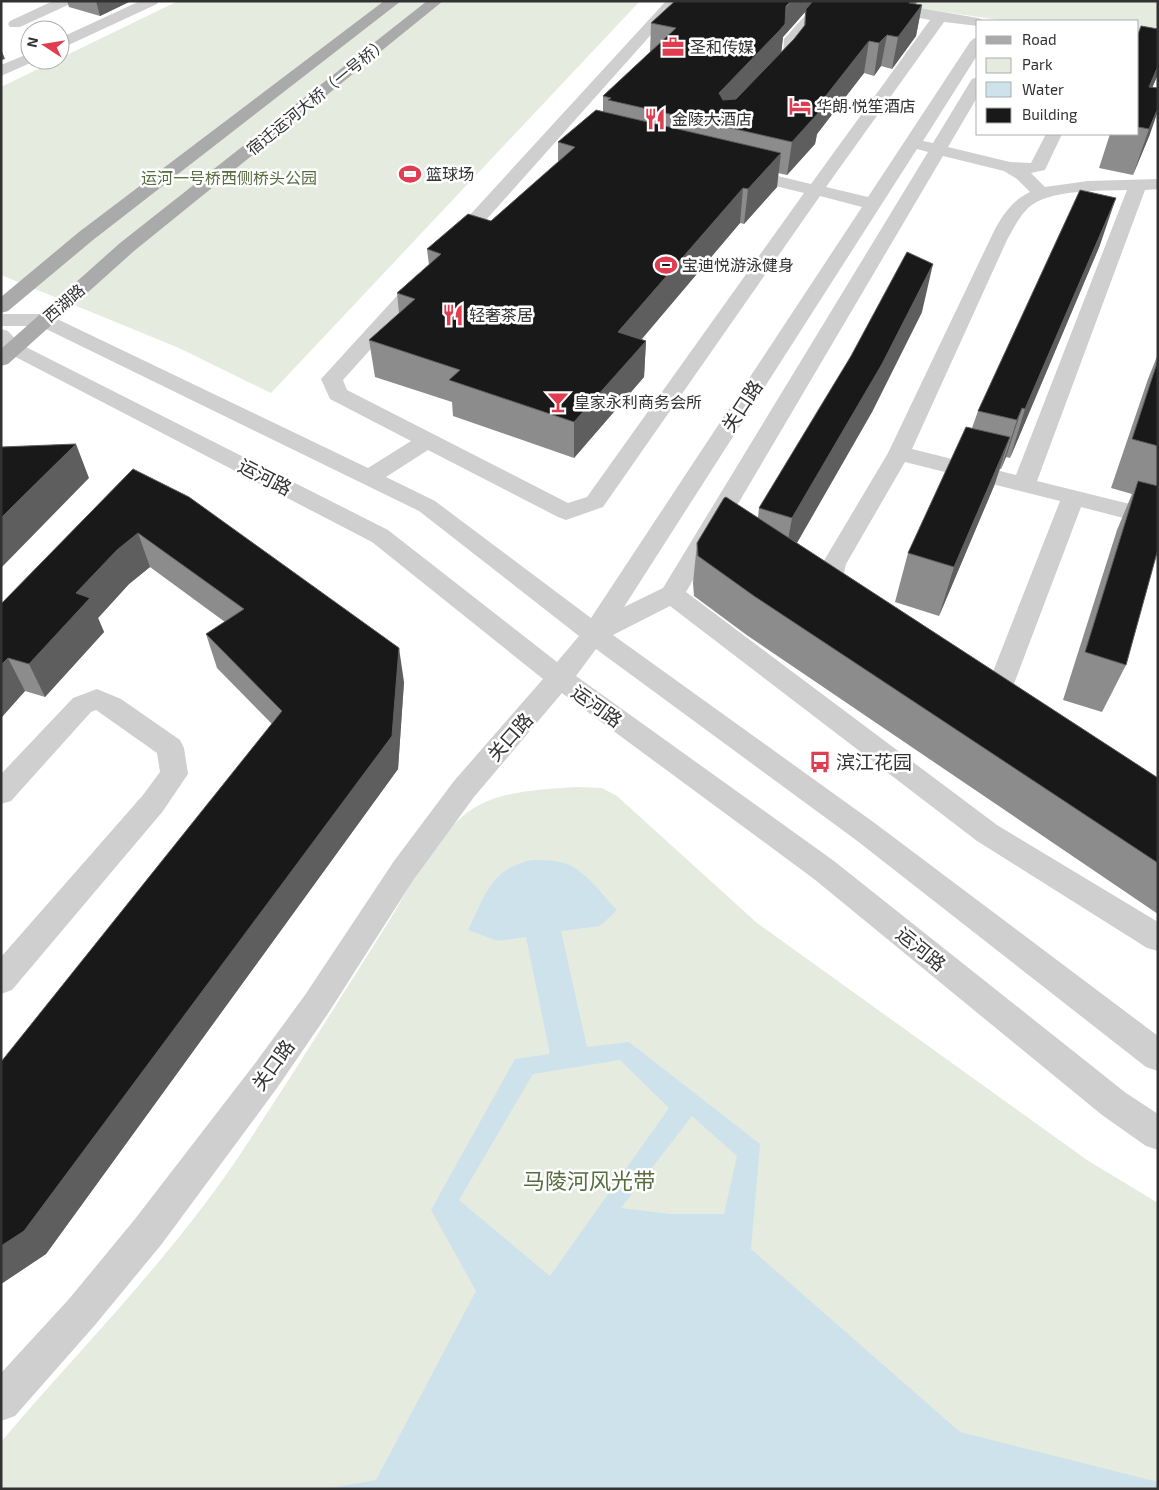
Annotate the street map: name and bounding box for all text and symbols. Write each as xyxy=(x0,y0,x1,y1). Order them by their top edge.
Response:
north arrow xyxy=(20,20,70,70)
legend xyxy=(976,20,1139,135)
text: Road xyxy=(1022,30,1057,48)
street label: 宿迁运河大桥（一号桥） xyxy=(242,33,391,158)
office icon: 圣和传媒 xyxy=(660,34,686,60)
text: N xyxy=(22,35,41,49)
place label: 圣和传媒 xyxy=(690,37,754,56)
text: Park xyxy=(1022,55,1053,73)
text: Water xyxy=(1022,80,1064,98)
hotel icon: 华朗·悦笙酒店 xyxy=(787,93,813,119)
place label: 华朗·悦笙酒店 xyxy=(816,96,916,115)
text: Building xyxy=(1022,105,1078,123)
restaurant icon: 金陵大酒店 xyxy=(642,106,668,132)
place label: 金陵大酒店 xyxy=(672,109,752,128)
sports icon: 篮球场 xyxy=(397,161,423,187)
place label: 篮球场 xyxy=(426,164,474,183)
park label: 运河一号桥西侧桥头公园 xyxy=(141,168,317,187)
sports icon: 宝迪悦游泳健身 xyxy=(653,252,679,278)
place label: 宝迪悦游泳健身 xyxy=(682,255,794,274)
street label: 西湖路 xyxy=(39,280,88,326)
restaurant icon: 轻奢茶居 xyxy=(440,302,466,328)
place label: 轻奢茶居 xyxy=(469,305,533,324)
street label: 关口路 xyxy=(716,376,767,436)
bar icon: 皇家永利商务会所 xyxy=(545,389,571,415)
place label: 皇家永利商务会所 xyxy=(574,392,702,411)
street label: 运河路 xyxy=(235,453,296,500)
street label: 运河路 xyxy=(567,680,627,732)
street label: 关口路 xyxy=(482,708,537,766)
bus stop icon: 滨江花园 xyxy=(807,749,833,775)
place label: 滨江花园 xyxy=(836,750,912,773)
street label: 运河路 xyxy=(892,922,951,975)
street label: 关口路 xyxy=(247,1035,299,1095)
park label: 马陵河风光带 xyxy=(523,1167,655,1193)

